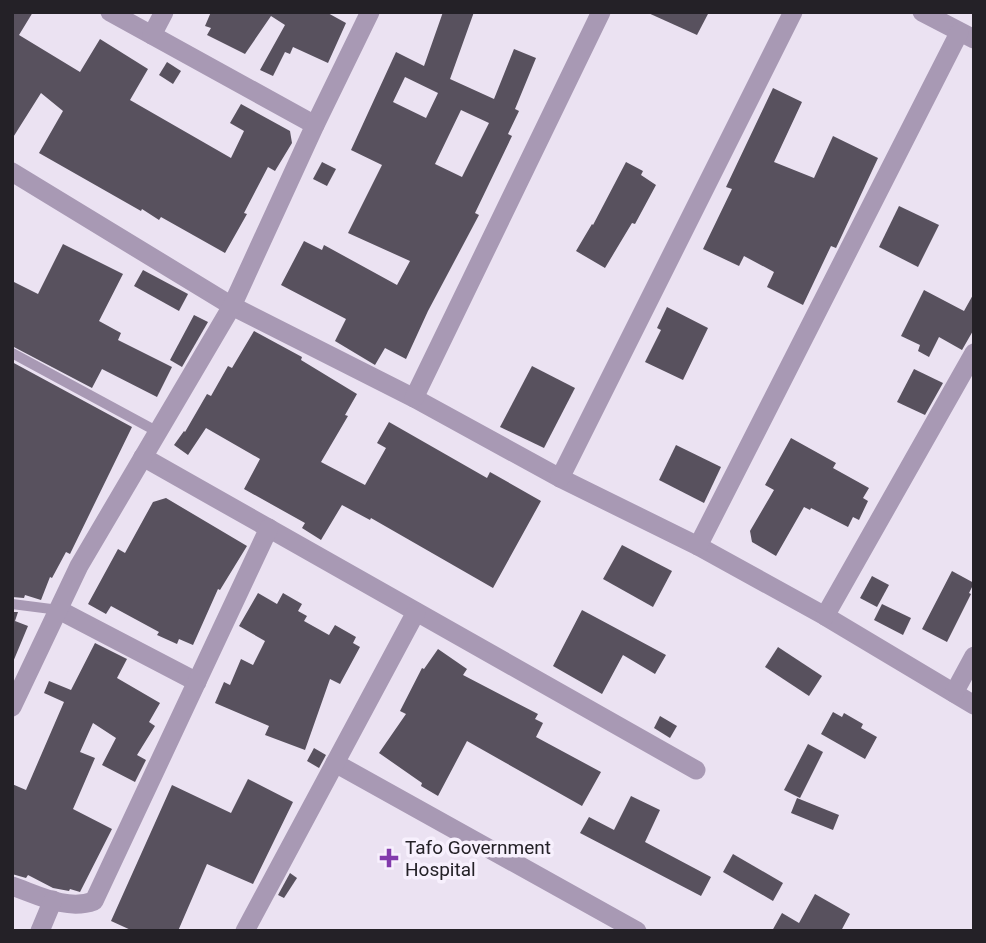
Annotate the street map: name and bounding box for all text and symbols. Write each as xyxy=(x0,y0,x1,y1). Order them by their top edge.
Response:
place label: Tafo Government Hospital xyxy=(405,836,551,881)
marker: Tafo Government Hospital xyxy=(379,848,399,868)

